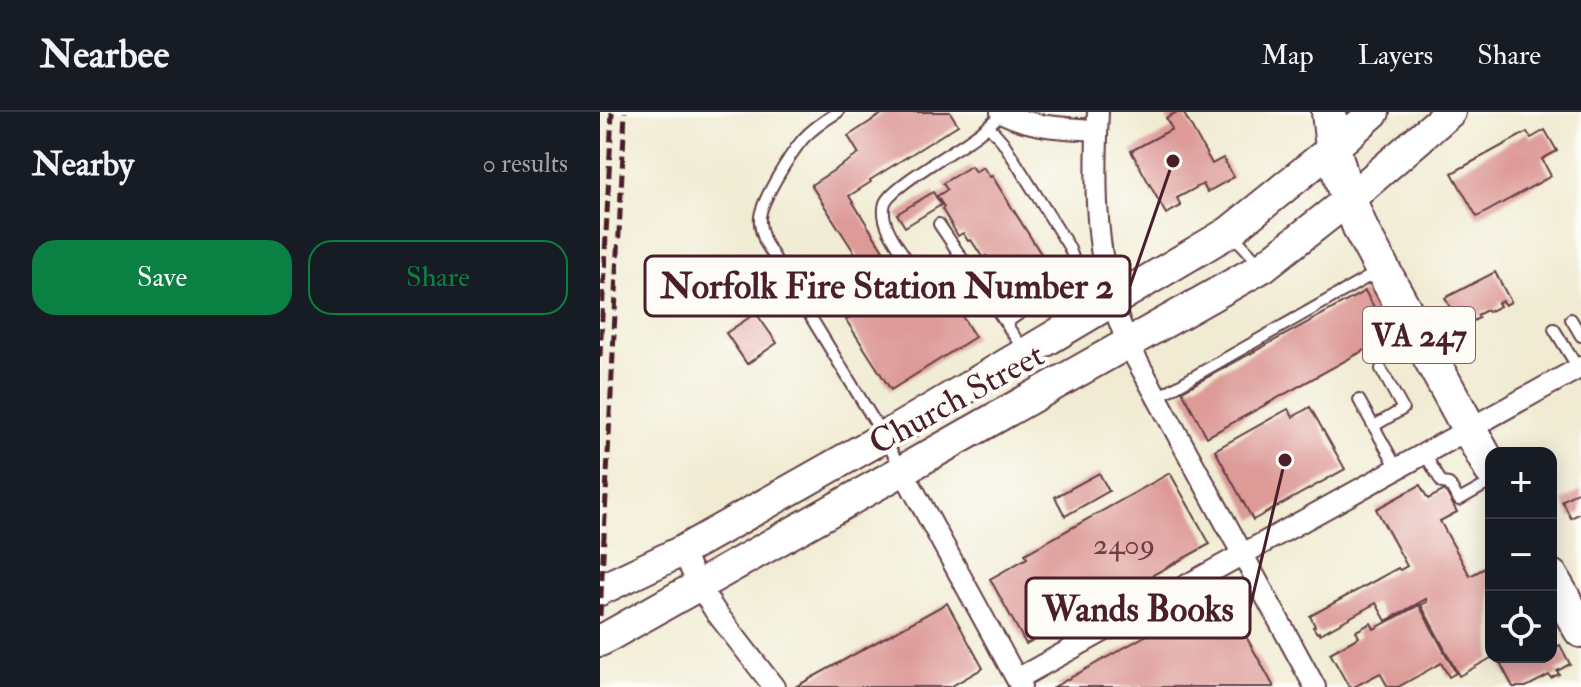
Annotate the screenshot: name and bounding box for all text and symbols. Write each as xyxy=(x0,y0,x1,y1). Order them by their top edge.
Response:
text: Nearbee xyxy=(40,31,169,79)
text: Map xyxy=(1261,38,1314,73)
text: Layers xyxy=(1358,38,1433,73)
text: Share xyxy=(1477,38,1541,73)
text: Nearby xyxy=(32,143,134,186)
text: 0 results xyxy=(483,148,568,180)
button: Save xyxy=(32,240,292,315)
button: Share xyxy=(308,240,568,315)
callout: Norfolk Fire Station Number 2 xyxy=(645,256,1130,316)
text: Norfolk Fire Station Number 2 xyxy=(659,264,1114,309)
road number: VA 247 xyxy=(1363,307,1475,363)
street label: Church Street xyxy=(862,334,1052,465)
map controls xyxy=(1485,447,1557,663)
button: + xyxy=(1485,447,1557,519)
button: − xyxy=(1485,519,1557,591)
house number: 2409 xyxy=(1093,526,1155,563)
callout: Wands Books xyxy=(1026,578,1250,638)
text: Wands Books xyxy=(1041,587,1234,632)
button: locate xyxy=(1485,591,1557,663)

